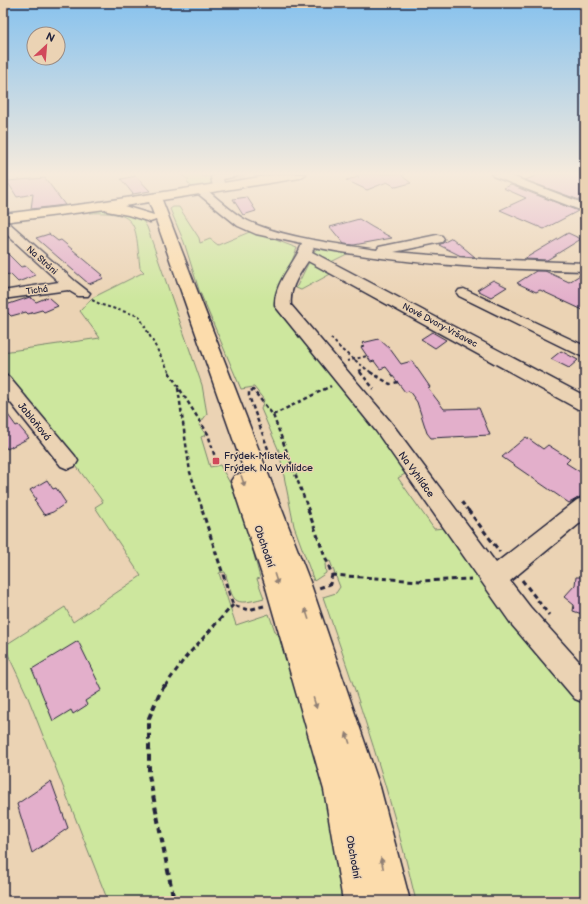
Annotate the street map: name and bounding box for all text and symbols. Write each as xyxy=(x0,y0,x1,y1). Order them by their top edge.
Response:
north arrow xyxy=(26,26,66,66)
text: N xyxy=(44,30,57,45)
street label: Na Stráni xyxy=(24,244,59,277)
street label: Tichá xyxy=(25,284,49,297)
street label: Nové Dvory-Vršavec xyxy=(400,301,479,350)
street label: Jabloňová xyxy=(15,400,54,444)
street label: Na Vyhlídce xyxy=(396,449,437,500)
place label: Frýdek-Místek, Frýdek, Na Vyhlídce xyxy=(224,450,313,474)
marker: Frýdek-Místek, Frýdek, Na Vyhlídce xyxy=(211,456,221,466)
one-way arrow xyxy=(241,476,247,488)
street label: Obchodní xyxy=(251,524,277,569)
one-way arrow xyxy=(273,573,279,585)
one-way arrow xyxy=(304,608,310,620)
one-way arrow xyxy=(312,698,318,710)
one-way arrow xyxy=(344,731,350,743)
street label: Obchodní xyxy=(343,835,363,880)
one-way arrow xyxy=(378,857,384,869)

